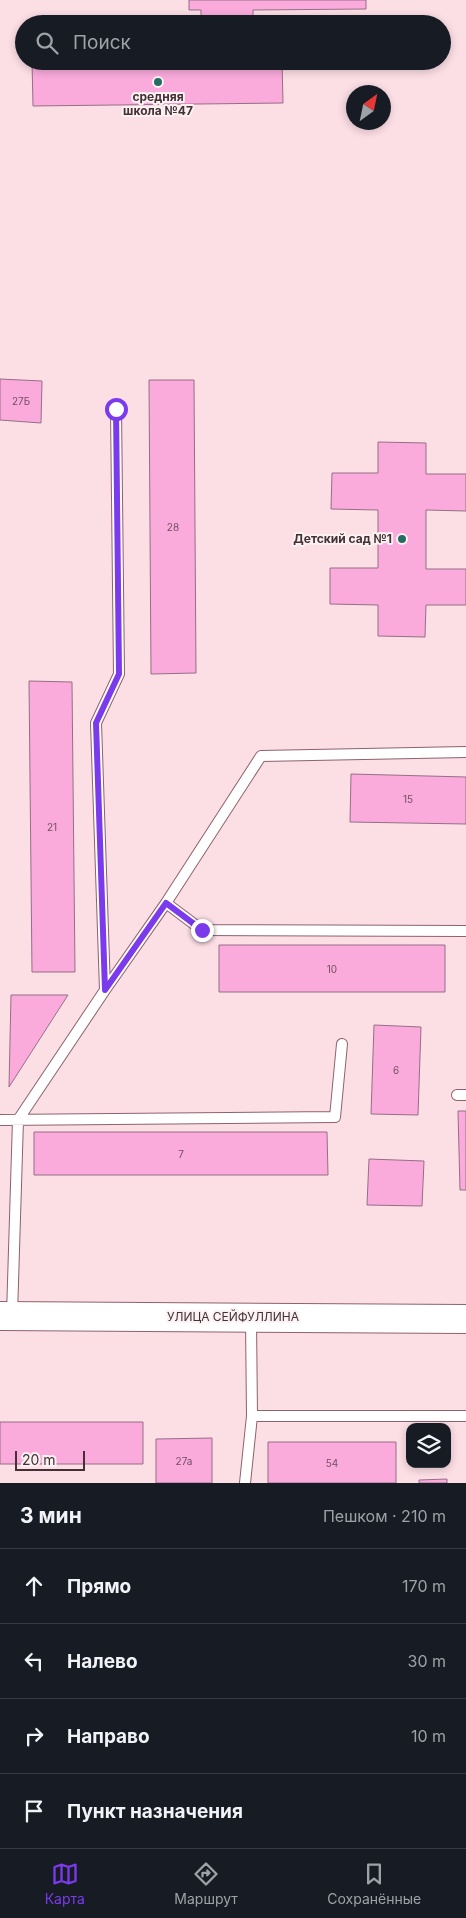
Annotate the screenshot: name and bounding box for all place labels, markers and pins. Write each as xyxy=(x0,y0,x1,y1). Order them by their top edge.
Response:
marker: средняя школа №47 xyxy=(152,76,164,88)
place label: средняя школа №47 xyxy=(123,89,193,118)
place label: Детский сад №1 xyxy=(293,531,392,546)
marker: Детский сад №1 xyxy=(396,533,408,545)

